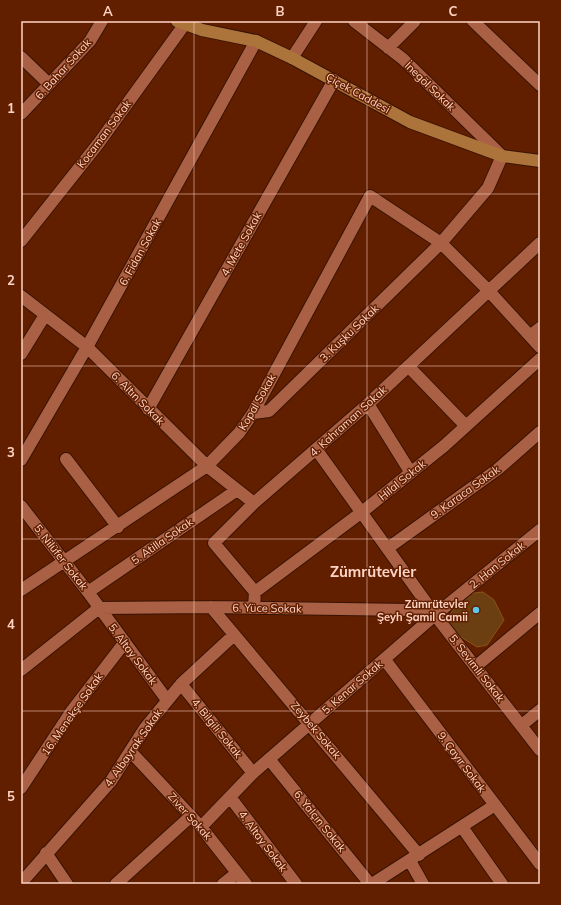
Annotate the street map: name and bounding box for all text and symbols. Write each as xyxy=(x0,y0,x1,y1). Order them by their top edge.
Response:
text: A xyxy=(103,3,113,19)
text: B xyxy=(276,3,285,19)
text: C xyxy=(449,3,458,19)
street label: 6. Bahar Sokak xyxy=(32,35,94,102)
street label: İnegöl Sokak xyxy=(402,58,458,114)
street label: Çiçek Caddesi xyxy=(323,70,393,116)
street label: Kocaman Sokak xyxy=(74,97,134,171)
text: 1 xyxy=(7,100,15,116)
street label: 4. Mete Sokak xyxy=(218,209,265,278)
street label: 6. Fidan Sokak xyxy=(116,216,164,288)
text: 2 xyxy=(7,272,15,288)
street label: 3. Kuşku Sokak xyxy=(317,301,382,365)
street label: 6. Altın Sokak xyxy=(108,368,168,428)
street label: Kopal Sokak xyxy=(235,371,279,433)
street label: 4. Kahraman Sokak xyxy=(306,382,390,459)
text: 3 xyxy=(7,444,15,460)
street label: Hilal Sokak xyxy=(376,456,429,503)
street label: 9. Karaca Sokak xyxy=(428,462,503,522)
street label: 5. Atilla Sokak xyxy=(128,514,196,567)
street label: 5. Nilüfer Sokak xyxy=(31,521,91,593)
street label: 2. Han Sokak xyxy=(466,538,528,592)
district label: Zümrütevler xyxy=(330,562,416,581)
place label: Zümrütevler Şeyh Şamil Camii xyxy=(377,597,469,624)
street label: 6. Yüce Sokak xyxy=(232,600,302,616)
marker: Zümrütevler Şeyh Şamil Camii xyxy=(471,605,481,615)
text: 4 xyxy=(7,616,15,632)
street label: 5. Altay Sokak xyxy=(105,621,161,688)
street label: 5. Sevimli Sokak xyxy=(446,631,508,705)
street label: 5. Kenar Sokak xyxy=(319,657,385,717)
street label: 16. Menekşe Sokak xyxy=(38,670,106,758)
street label: 4. Bilgili Sokak xyxy=(189,695,246,761)
street label: Zeybek Sokak xyxy=(288,699,344,762)
street label: 4. Albayrak Sokak xyxy=(101,706,165,790)
street label: 9. Çayır Sokak xyxy=(435,729,490,795)
street label: 6. Yalçın Sokak xyxy=(291,787,349,855)
text: 5 xyxy=(7,788,15,804)
street label: Ziver Sokak xyxy=(165,789,215,843)
street label: 4. Altay Sokak xyxy=(235,808,291,875)

